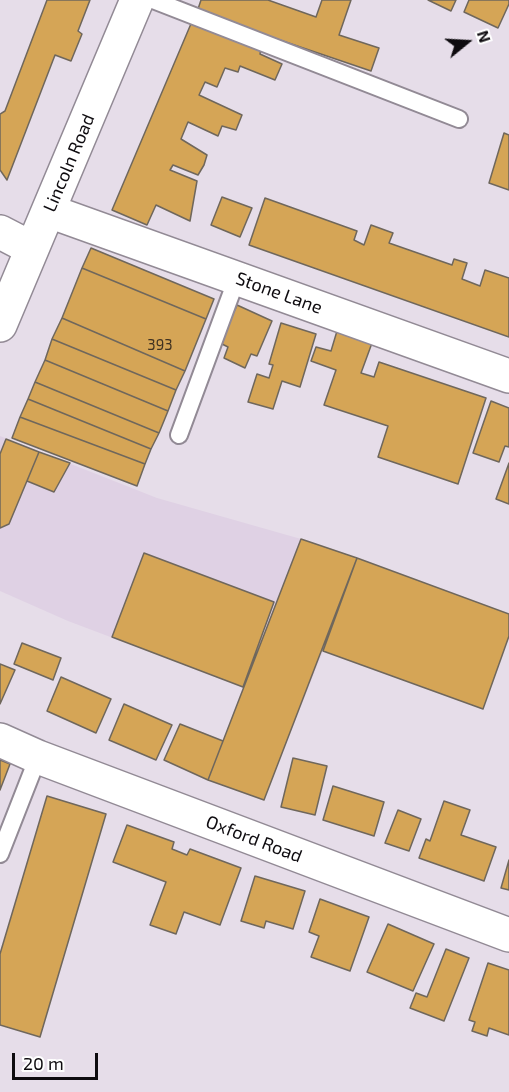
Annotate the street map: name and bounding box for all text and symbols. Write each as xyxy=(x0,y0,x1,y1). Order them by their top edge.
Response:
north arrow xyxy=(437,12,497,72)
text: N xyxy=(474,28,495,45)
street label: Lincoln Road xyxy=(39,111,99,215)
street label: Stone Lane xyxy=(233,267,325,319)
house number: 393 xyxy=(147,336,173,354)
street label: Oxford Road xyxy=(203,811,305,867)
scale bar xyxy=(15,1041,100,1079)
text: 20 m xyxy=(23,1052,64,1074)

